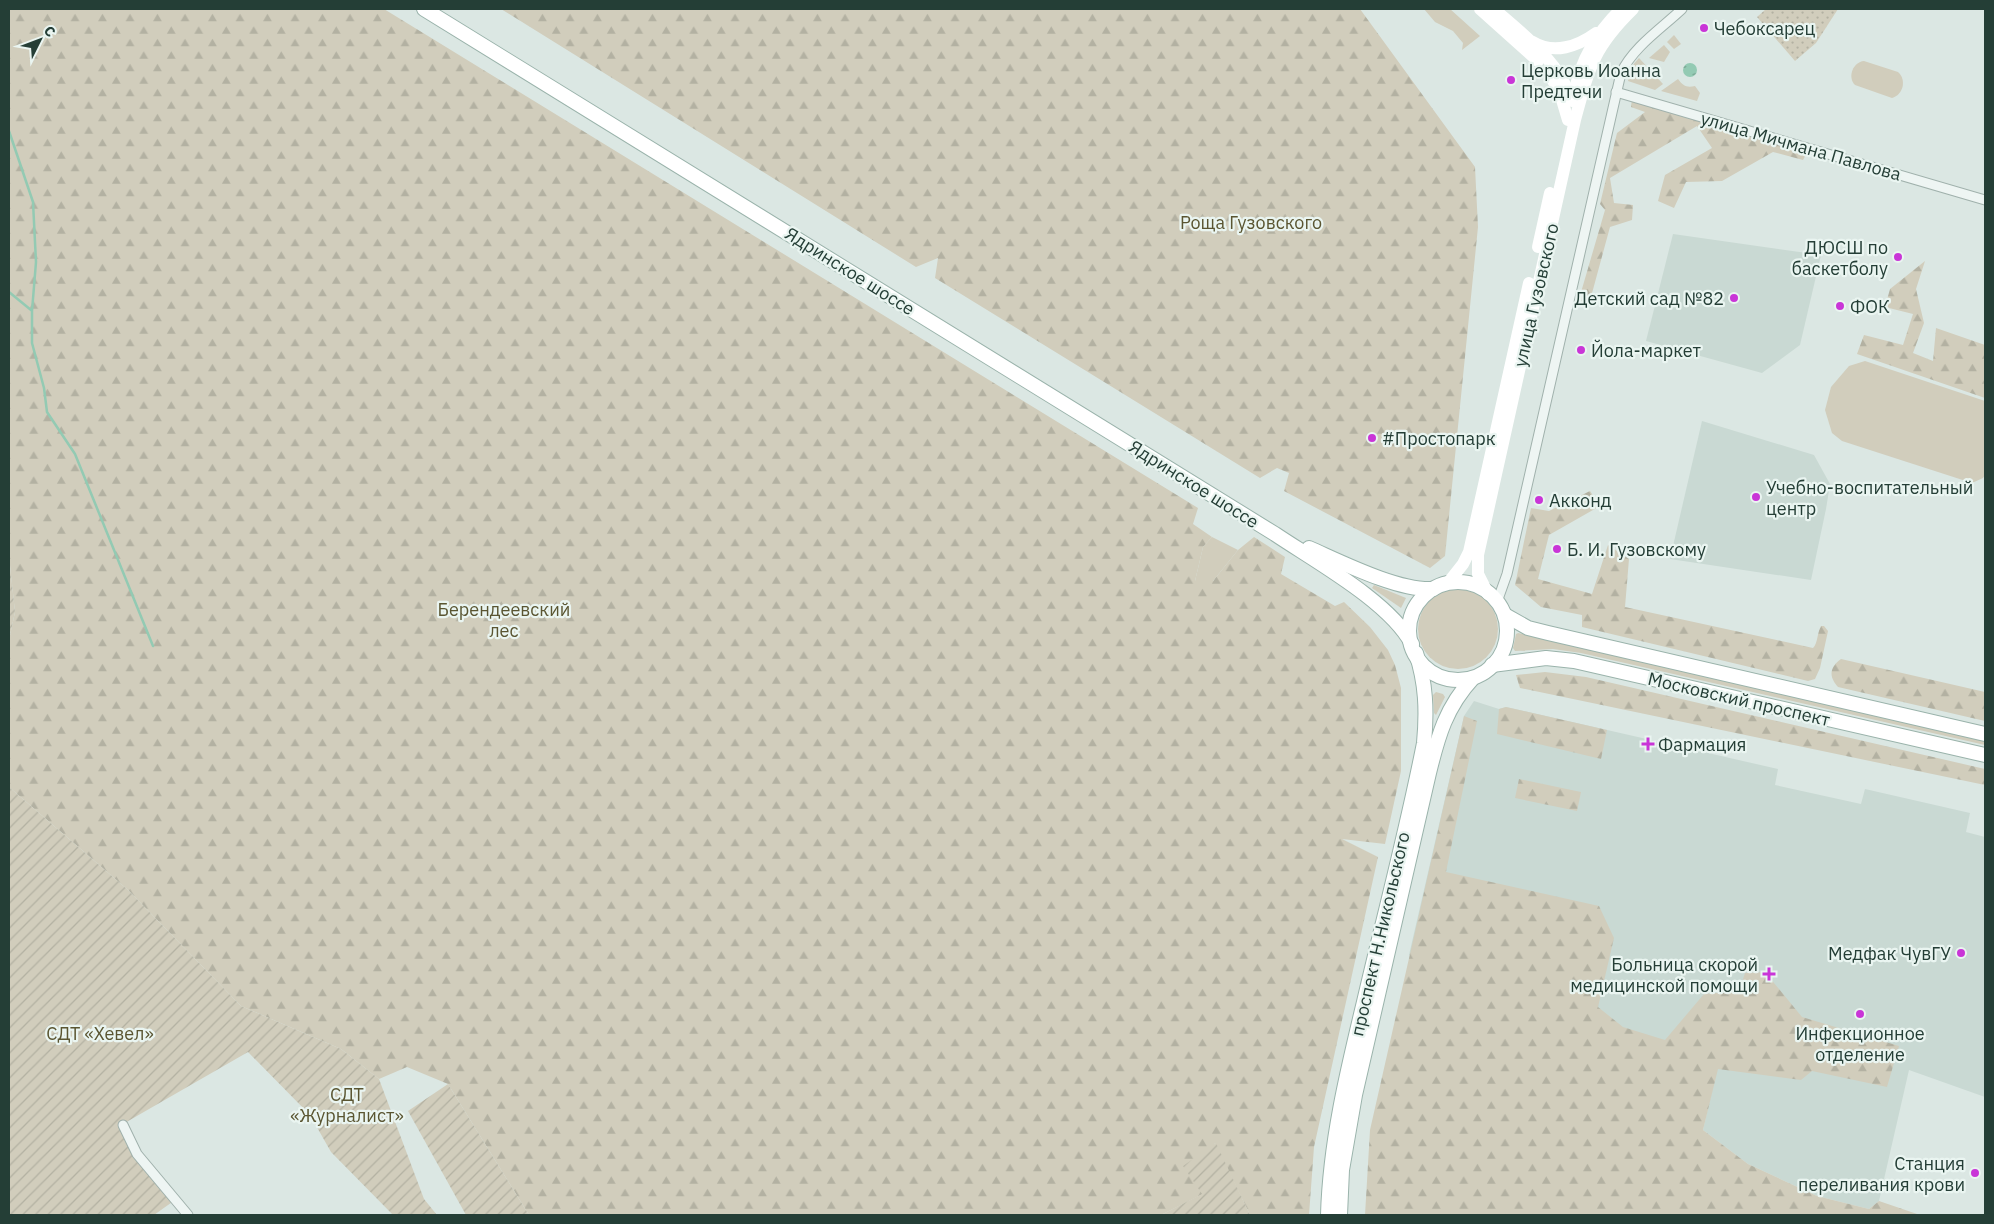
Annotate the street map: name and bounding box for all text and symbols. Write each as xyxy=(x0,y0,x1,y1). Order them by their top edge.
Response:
north arrow xyxy=(15,15,65,65)
place label: Чебоксарец xyxy=(1714,17,1815,40)
text: С xyxy=(40,22,59,41)
marker: Чебоксарец xyxy=(1698,22,1710,34)
place label: Церковь Иоанна Предтечи xyxy=(1521,59,1661,103)
marker: Церковь Иоанна Предтечи xyxy=(1505,74,1517,86)
street label: улица Мичмана Павлова xyxy=(1698,106,1904,186)
park label: Роща Гузовского xyxy=(1180,211,1322,234)
street label: улица Гузовского xyxy=(1508,221,1564,369)
street label: Ядринское шоссе xyxy=(781,222,919,320)
place label: ДЮСШ по баскетболу xyxy=(1792,236,1888,280)
marker: ДЮСШ по баскетболу xyxy=(1892,251,1904,263)
place label: Детский сад №82 xyxy=(1575,287,1724,310)
marker: Детский сад №82 xyxy=(1728,292,1740,304)
place label: ФОК xyxy=(1850,295,1890,318)
marker: ФОК xyxy=(1834,300,1846,312)
place label: Йола-маркет xyxy=(1591,339,1701,362)
marker: Йола-маркет xyxy=(1575,344,1587,356)
place label: #Простопарк xyxy=(1382,427,1496,450)
marker: #Простопарк xyxy=(1366,432,1378,444)
street label: Ядринское шоссе xyxy=(1125,435,1263,533)
place label: Учебно-воспитательный центр xyxy=(1766,476,1973,520)
place label: Акконд xyxy=(1549,489,1612,512)
marker: Учебно-воспитательный центр xyxy=(1750,491,1762,503)
marker: Акконд xyxy=(1533,494,1545,506)
place label: Б. И. Гузовскому xyxy=(1567,538,1706,561)
marker: Б. И. Гузовскому xyxy=(1551,543,1563,555)
park label: Берендеевский лес xyxy=(438,598,570,642)
street label: Московский проспект xyxy=(1646,667,1833,731)
place label: Фармация xyxy=(1658,733,1746,756)
marker: Фармация xyxy=(1642,738,1654,750)
street label: проспект Н.Никольского xyxy=(1345,830,1415,1038)
place label: Медфак ЧувГУ xyxy=(1828,942,1951,965)
marker: Медфак ЧувГУ xyxy=(1955,947,1967,959)
place label: Больница скорой медицинской помощи xyxy=(1570,953,1758,997)
marker: Больница скорой медицинской помощи xyxy=(1762,967,1776,981)
marker: Инфекционное отделение xyxy=(1854,1008,1866,1020)
park label: СДТ «Хевел» xyxy=(46,1022,154,1045)
place label: Инфекционное отделение xyxy=(1795,1022,1925,1066)
park label: СДТ «Журналист» xyxy=(290,1083,404,1127)
place label: Станция переливания крови xyxy=(1798,1152,1965,1196)
marker: Станция переливания крови xyxy=(1969,1167,1981,1179)

